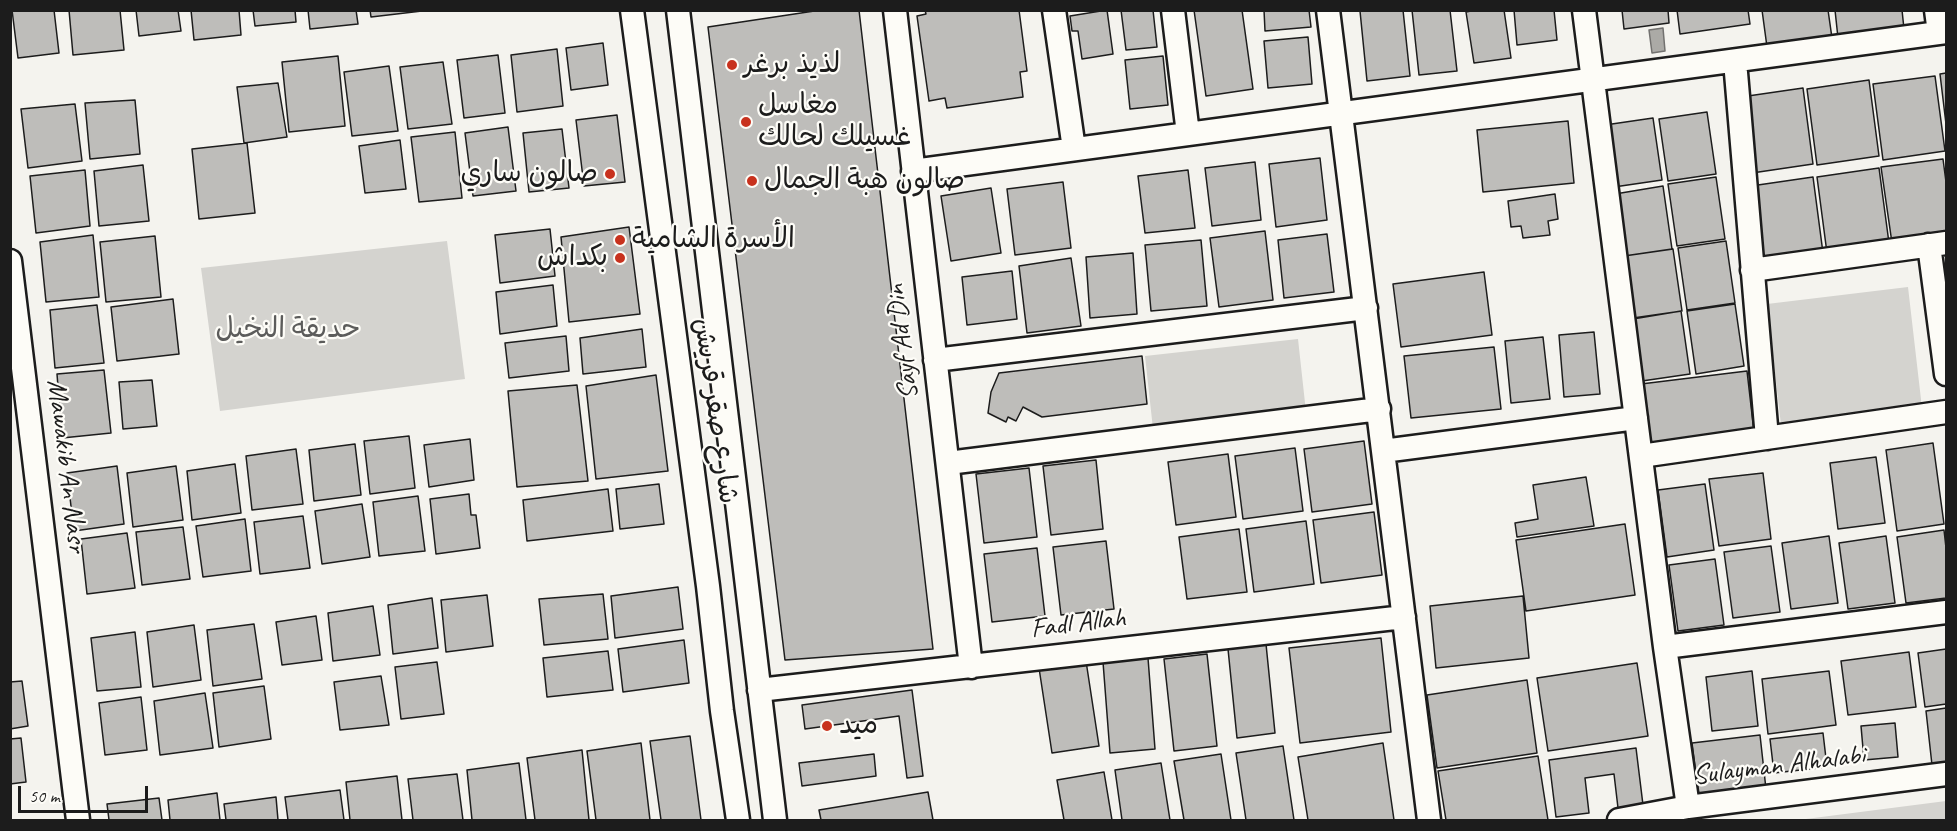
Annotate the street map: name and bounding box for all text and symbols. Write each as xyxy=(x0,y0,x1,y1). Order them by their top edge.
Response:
place label: لذيذ برغر xyxy=(744,48,840,82)
marker: لذيذ برغر xyxy=(725,58,739,72)
place label: مغاسل غسيلك لحالك xyxy=(758,89,911,155)
marker: مغاسل غسيلك لحالك xyxy=(739,115,753,129)
place label: صالون ساري xyxy=(460,157,598,191)
place label: صالون هبة الجمال xyxy=(764,164,965,198)
marker: صالون ساري xyxy=(603,167,617,181)
marker: صالون هبة الجمال xyxy=(745,174,759,188)
place label: الأسرة الشامية xyxy=(632,223,795,257)
marker: الأسرة الشامية xyxy=(613,233,627,247)
place label: بكداش xyxy=(537,241,608,275)
marker: بكداش xyxy=(613,251,627,265)
street label: Sayf Ad Din xyxy=(879,283,927,401)
park label: حديقة النخيل xyxy=(216,313,360,347)
street label: شارع صقر قريش xyxy=(685,316,745,506)
street label: Mawakib An Nasr xyxy=(39,378,93,554)
street label: Fadl Allah xyxy=(1029,602,1127,646)
place label: ميد xyxy=(839,709,878,743)
marker: ميد xyxy=(820,719,834,733)
street label: Sulayman Alhalabi xyxy=(1691,739,1867,793)
scale bar xyxy=(21,774,152,812)
text: 50 m xyxy=(29,785,60,807)

